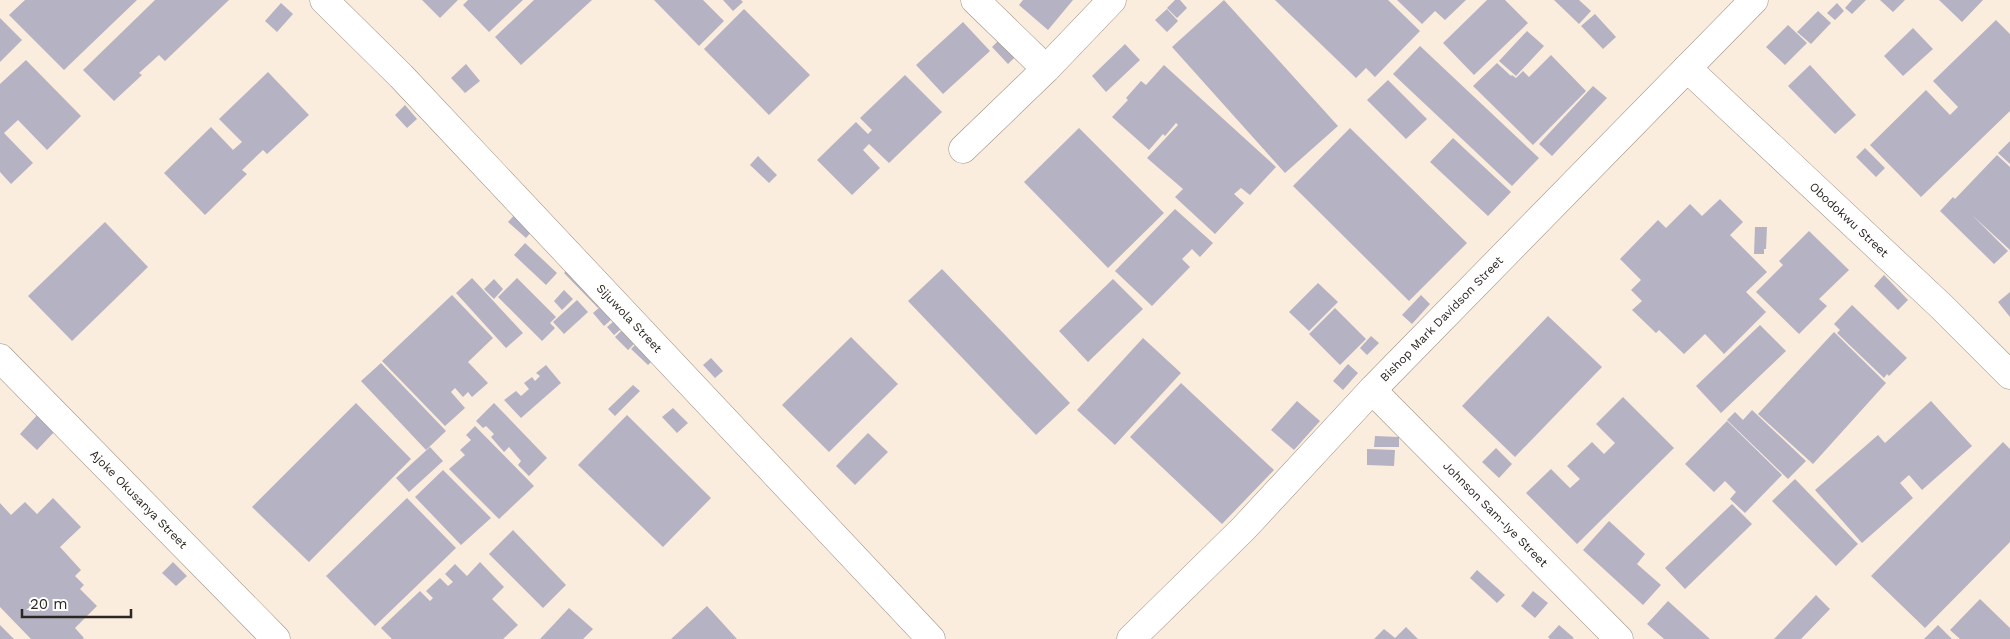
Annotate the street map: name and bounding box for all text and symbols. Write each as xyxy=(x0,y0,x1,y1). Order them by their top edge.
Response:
street label: Obodokwu Street xyxy=(1807,180,1891,260)
street label: Bishop Mark Davidson Street xyxy=(1377,254,1506,384)
street label: Sijuwola Street xyxy=(594,281,665,356)
street label: Ajoke Okusanya Street xyxy=(87,447,190,551)
street label: Johnson Sam-Iye Street xyxy=(1440,459,1550,570)
scale bar xyxy=(22,586,131,618)
text: 20 m xyxy=(30,595,68,613)

